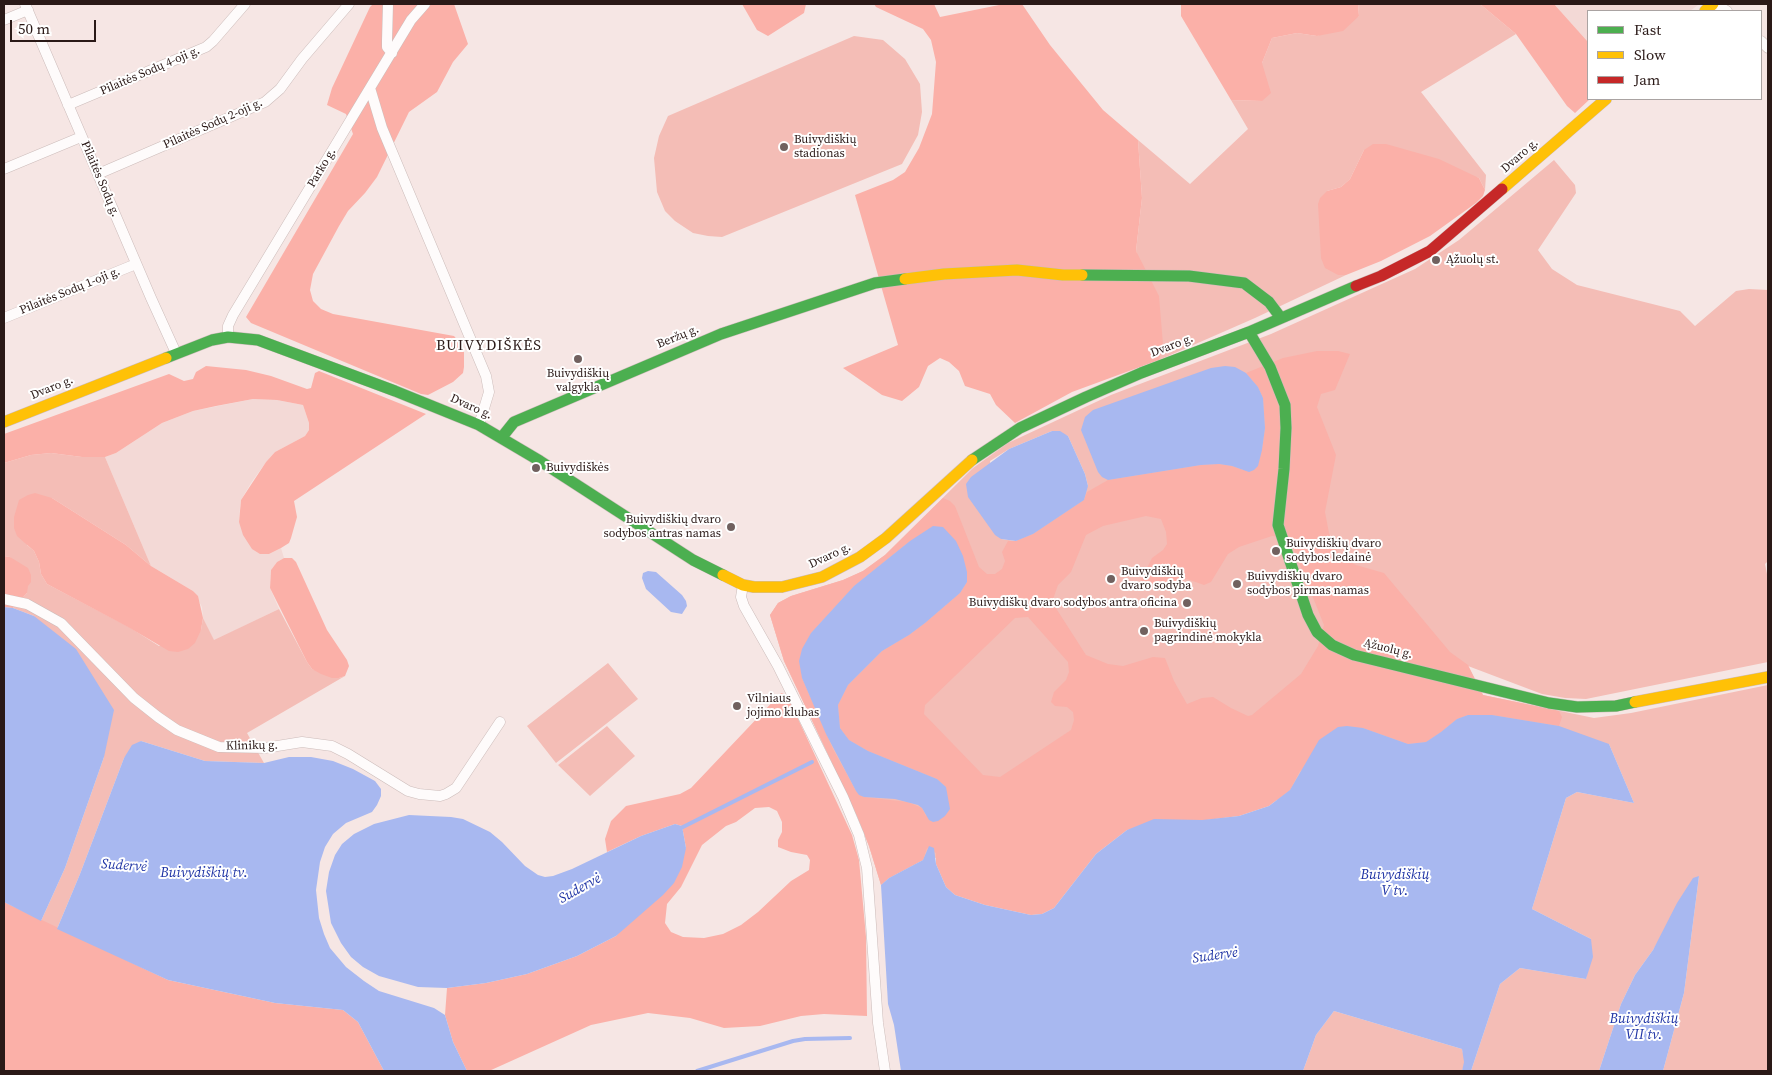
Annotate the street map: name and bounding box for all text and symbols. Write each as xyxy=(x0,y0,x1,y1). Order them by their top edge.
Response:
scale bar xyxy=(12,10,99,42)
legend xyxy=(1587,10,1762,100)
text: 50 m xyxy=(18,18,50,39)
text: Fast xyxy=(1634,19,1661,40)
street label: Pilaitės Sodų 4-oji g. xyxy=(98,43,202,99)
text: Slow xyxy=(1634,44,1666,65)
text: Jam xyxy=(1634,69,1660,90)
street label: Pilaitės Sodų 2-oji g. xyxy=(161,96,265,152)
place label: Buivydiškių stadionas xyxy=(794,133,856,161)
street label: Dvaro g. xyxy=(1498,136,1542,176)
street label: Pilaitės Sodų g. xyxy=(78,139,122,219)
marker: Buivydiškių stadionas xyxy=(778,141,790,153)
street label: Parko g. xyxy=(305,146,339,190)
place label: Ąžuolų st. xyxy=(1446,253,1499,267)
marker: Ąžuolų st. xyxy=(1430,254,1442,266)
street label: Pilaitės Sodų 1-oji g. xyxy=(18,264,122,318)
street label: Beržų g. xyxy=(655,322,701,352)
street label: Dvaro g. xyxy=(1149,331,1195,361)
district label: BUIVYDIŠKĖS xyxy=(435,337,543,355)
marker: Buivydiškių valgykla xyxy=(572,353,584,365)
place label: Buivydiškių valgykla xyxy=(547,367,609,395)
street label: Dvaro g. xyxy=(29,373,75,403)
street label: Dvaro g. xyxy=(448,391,494,423)
place label: Buivydiškės xyxy=(546,461,609,475)
marker: Buivydiškės xyxy=(530,462,542,474)
place label: Buivydiškių dvaro sodybos antras namas xyxy=(603,513,721,541)
marker: Buivydiškių dvaro sodybos antras namas xyxy=(725,521,737,533)
place label: Buivydiškių dvaro sodybos ledainė xyxy=(1286,537,1381,565)
street label: Dvaro g. xyxy=(807,540,853,572)
marker: Buivydiškių dvaro sodybos ledainė xyxy=(1270,545,1282,557)
place label: Buivydiškių dvaro sodyba xyxy=(1121,565,1191,593)
place label: Buivydiškių dvaro sodybos pirmas namas xyxy=(1247,570,1369,598)
marker: Buivydiškių dvaro sodyba xyxy=(1105,573,1117,585)
marker: Buivydiškių dvaro sodybos pirmas namas xyxy=(1231,578,1243,590)
place label: Buivydiškų dvaro sodybos antra oficina xyxy=(969,596,1177,610)
marker: Buivydiškų dvaro sodybos antra oficina xyxy=(1181,597,1193,609)
place label: Buivydiškių pagrindinė mokykla xyxy=(1154,617,1262,645)
marker: Buivydiškių pagrindinė mokykla xyxy=(1138,625,1150,637)
street label: Ąžuolų g. xyxy=(1362,636,1414,662)
place label: Vilniaus jojimo klubas xyxy=(747,692,819,720)
marker: Vilniaus jojimo klubas xyxy=(731,700,743,712)
street label: Klinikų g. xyxy=(226,738,278,754)
water label: Sudervė xyxy=(101,856,147,876)
water label: Buivydiškių tv. xyxy=(160,865,248,881)
water label: Buivydiškių V tv. xyxy=(1360,867,1430,900)
water label: Sudervė xyxy=(556,871,604,907)
water label: Sudervė xyxy=(1191,945,1239,967)
water label: Buivydiškių VII tv. xyxy=(1609,1011,1679,1044)

